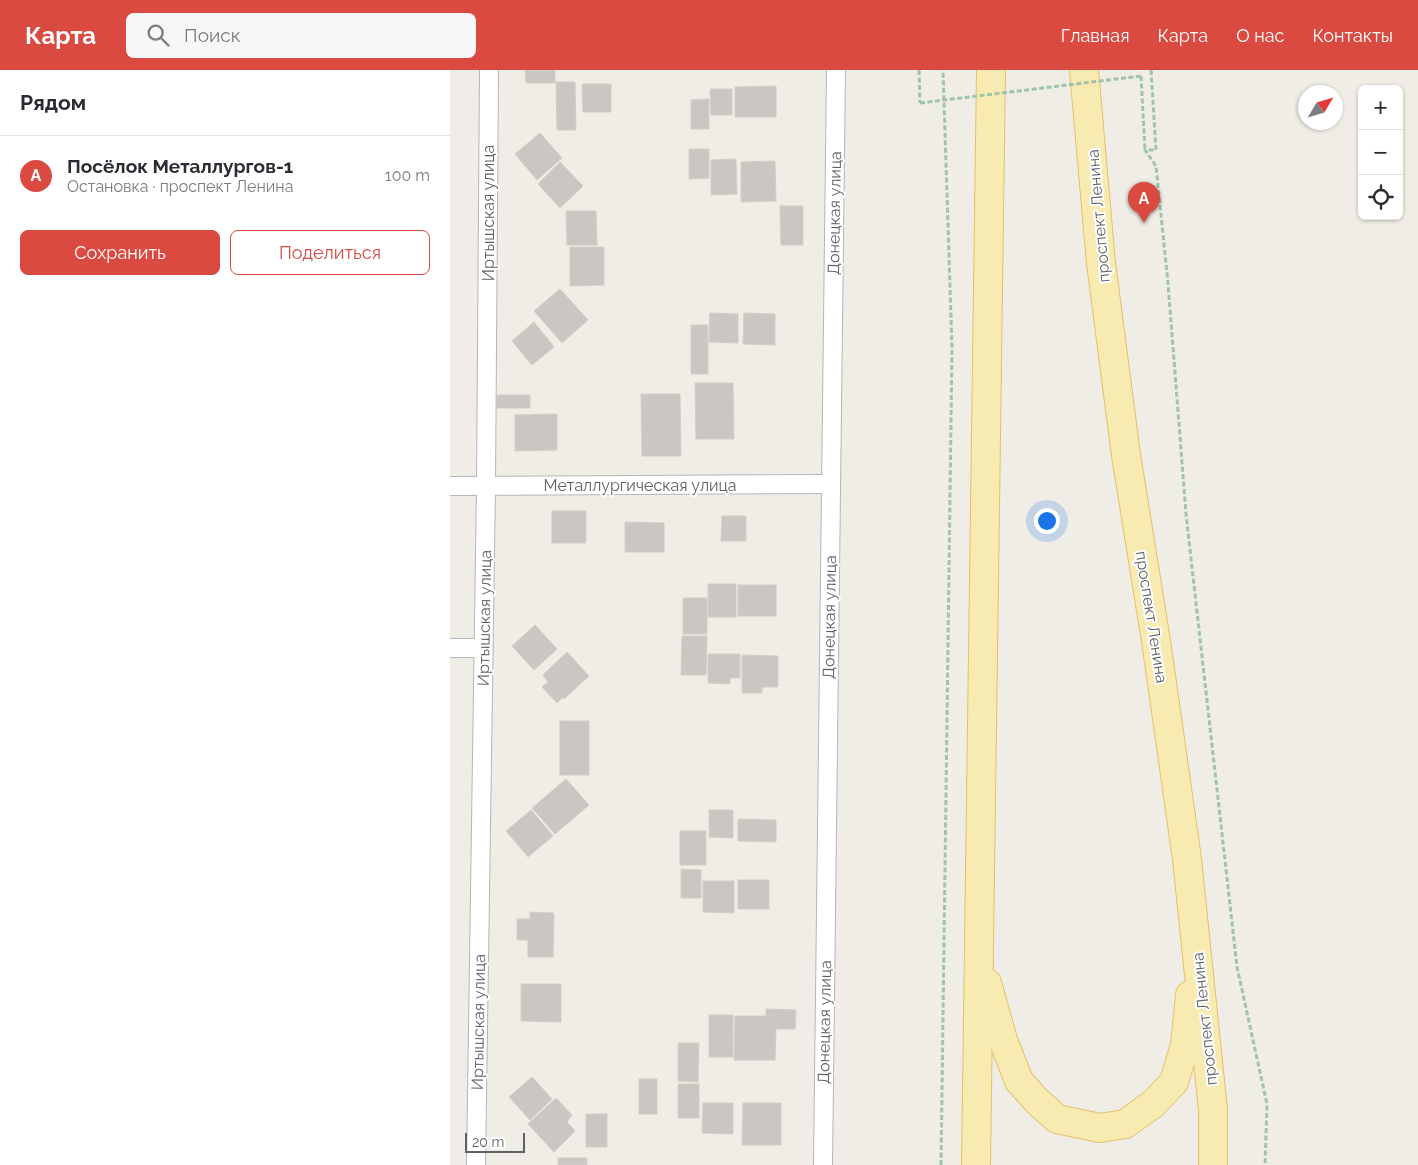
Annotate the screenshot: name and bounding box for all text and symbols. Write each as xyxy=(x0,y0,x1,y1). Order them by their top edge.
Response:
search box xyxy=(126,13,476,58)
text: Карта xyxy=(25,21,96,50)
icon: search xyxy=(144,21,172,49)
text: Поиск xyxy=(184,24,241,46)
text: Главная xyxy=(1061,25,1129,46)
text: Карта xyxy=(1157,25,1208,46)
text: О нас xyxy=(1236,25,1284,46)
text: Контакты xyxy=(1312,25,1393,46)
north arrow xyxy=(1298,85,1343,130)
map controls xyxy=(1358,85,1403,220)
button: + xyxy=(1358,85,1403,130)
text: Рядом xyxy=(20,90,86,115)
button: − xyxy=(1358,130,1403,175)
street label: Иртышская улица xyxy=(479,145,498,281)
street label: проспект Ленина xyxy=(1083,149,1114,283)
street label: Донецкая улица xyxy=(824,151,845,275)
text: Посёлок Металлургов-1 xyxy=(67,155,293,177)
text: A xyxy=(31,166,41,185)
text: 100 m xyxy=(385,166,430,185)
button: locate xyxy=(1358,175,1403,220)
text: Остановка · проспект Ленина xyxy=(67,177,293,196)
pin: A xyxy=(1128,182,1160,223)
button: Сохранить xyxy=(20,230,220,275)
button: Поделиться xyxy=(230,230,430,275)
street label: Металлургическая улица xyxy=(544,476,736,495)
your location xyxy=(1034,508,1060,534)
street label: Иртышская улица xyxy=(474,550,495,686)
street label: проспект Ленина xyxy=(1132,550,1171,685)
street label: Донецкая улица xyxy=(819,555,840,679)
street label: проспект Ленина xyxy=(1188,951,1221,1086)
street label: Иртышская улица xyxy=(468,954,489,1090)
street label: Донецкая улица xyxy=(814,960,835,1084)
scale bar xyxy=(465,1130,525,1153)
text: 20 m xyxy=(472,1134,504,1150)

